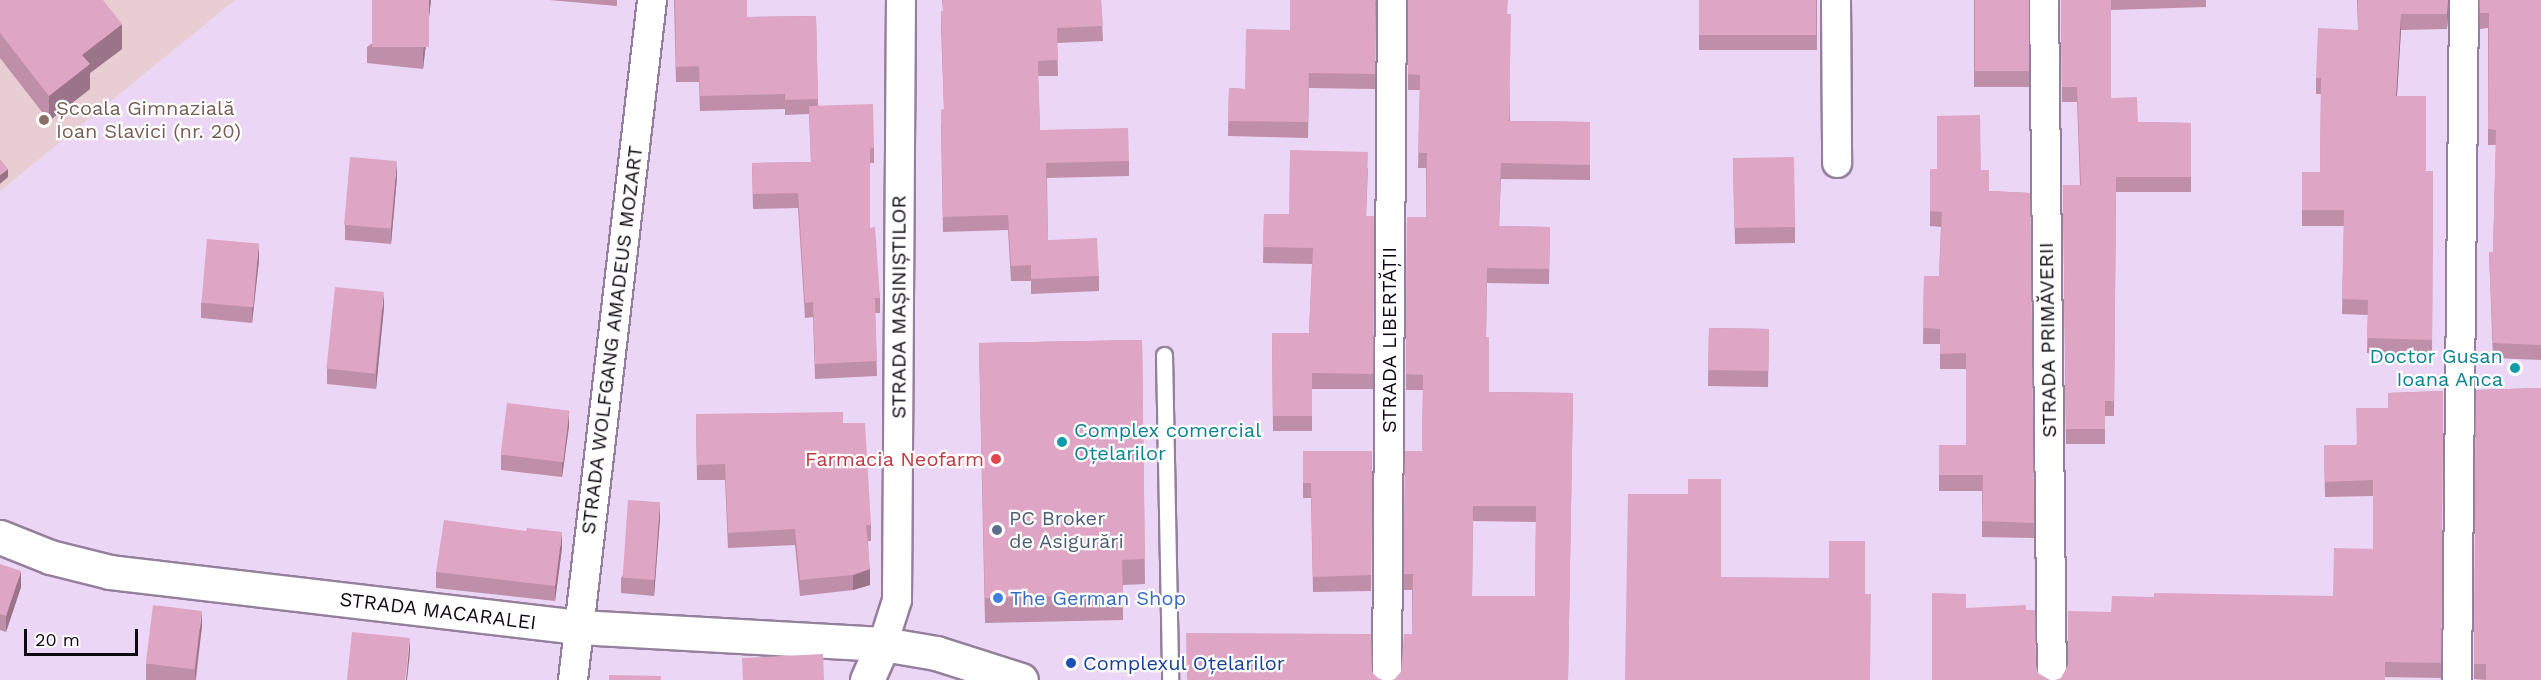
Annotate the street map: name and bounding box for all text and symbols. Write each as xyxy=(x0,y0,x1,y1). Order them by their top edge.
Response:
place label: Școala Gimnazială Ioan Slavici (nr. 20) xyxy=(56,96,241,143)
marker: Școala Gimnazială Ioan Slavici (nr. 20) xyxy=(37,113,51,127)
street label: STRADA WOLFGANG AMADEUS MOZART xyxy=(576,143,648,537)
street label: STRADA MAȘINIȘTILOR xyxy=(887,195,911,419)
street label: STRADA PRIMĂVERII xyxy=(2034,242,2062,438)
street label: STRADA LIBERTĂȚII xyxy=(1377,247,1401,433)
place label: Doctor Gusan Ioana Anca xyxy=(2369,344,2503,391)
marker: Doctor Gusan Ioana Anca xyxy=(2508,361,2522,375)
place label: Complex comercial Oțelarilor xyxy=(1074,418,1262,465)
marker: Complex comercial Oțelarilor xyxy=(1055,435,1069,449)
place label: Farmacia Neofarm xyxy=(805,447,984,471)
marker: Farmacia Neofarm xyxy=(989,452,1003,466)
place label: PC Broker de Asigurări xyxy=(1009,506,1125,553)
marker: PC Broker de Asigurări xyxy=(990,523,1004,537)
place label: The German Shop xyxy=(1010,586,1186,610)
street label: STRADA MACARALEI xyxy=(338,587,538,635)
marker: The German Shop xyxy=(991,591,1005,605)
scale bar xyxy=(27,617,141,655)
text: 20 m xyxy=(35,629,80,650)
place label: Complexul Oțelarilor xyxy=(1083,651,1286,675)
marker: Complexul Oțelarilor xyxy=(1064,656,1078,670)

